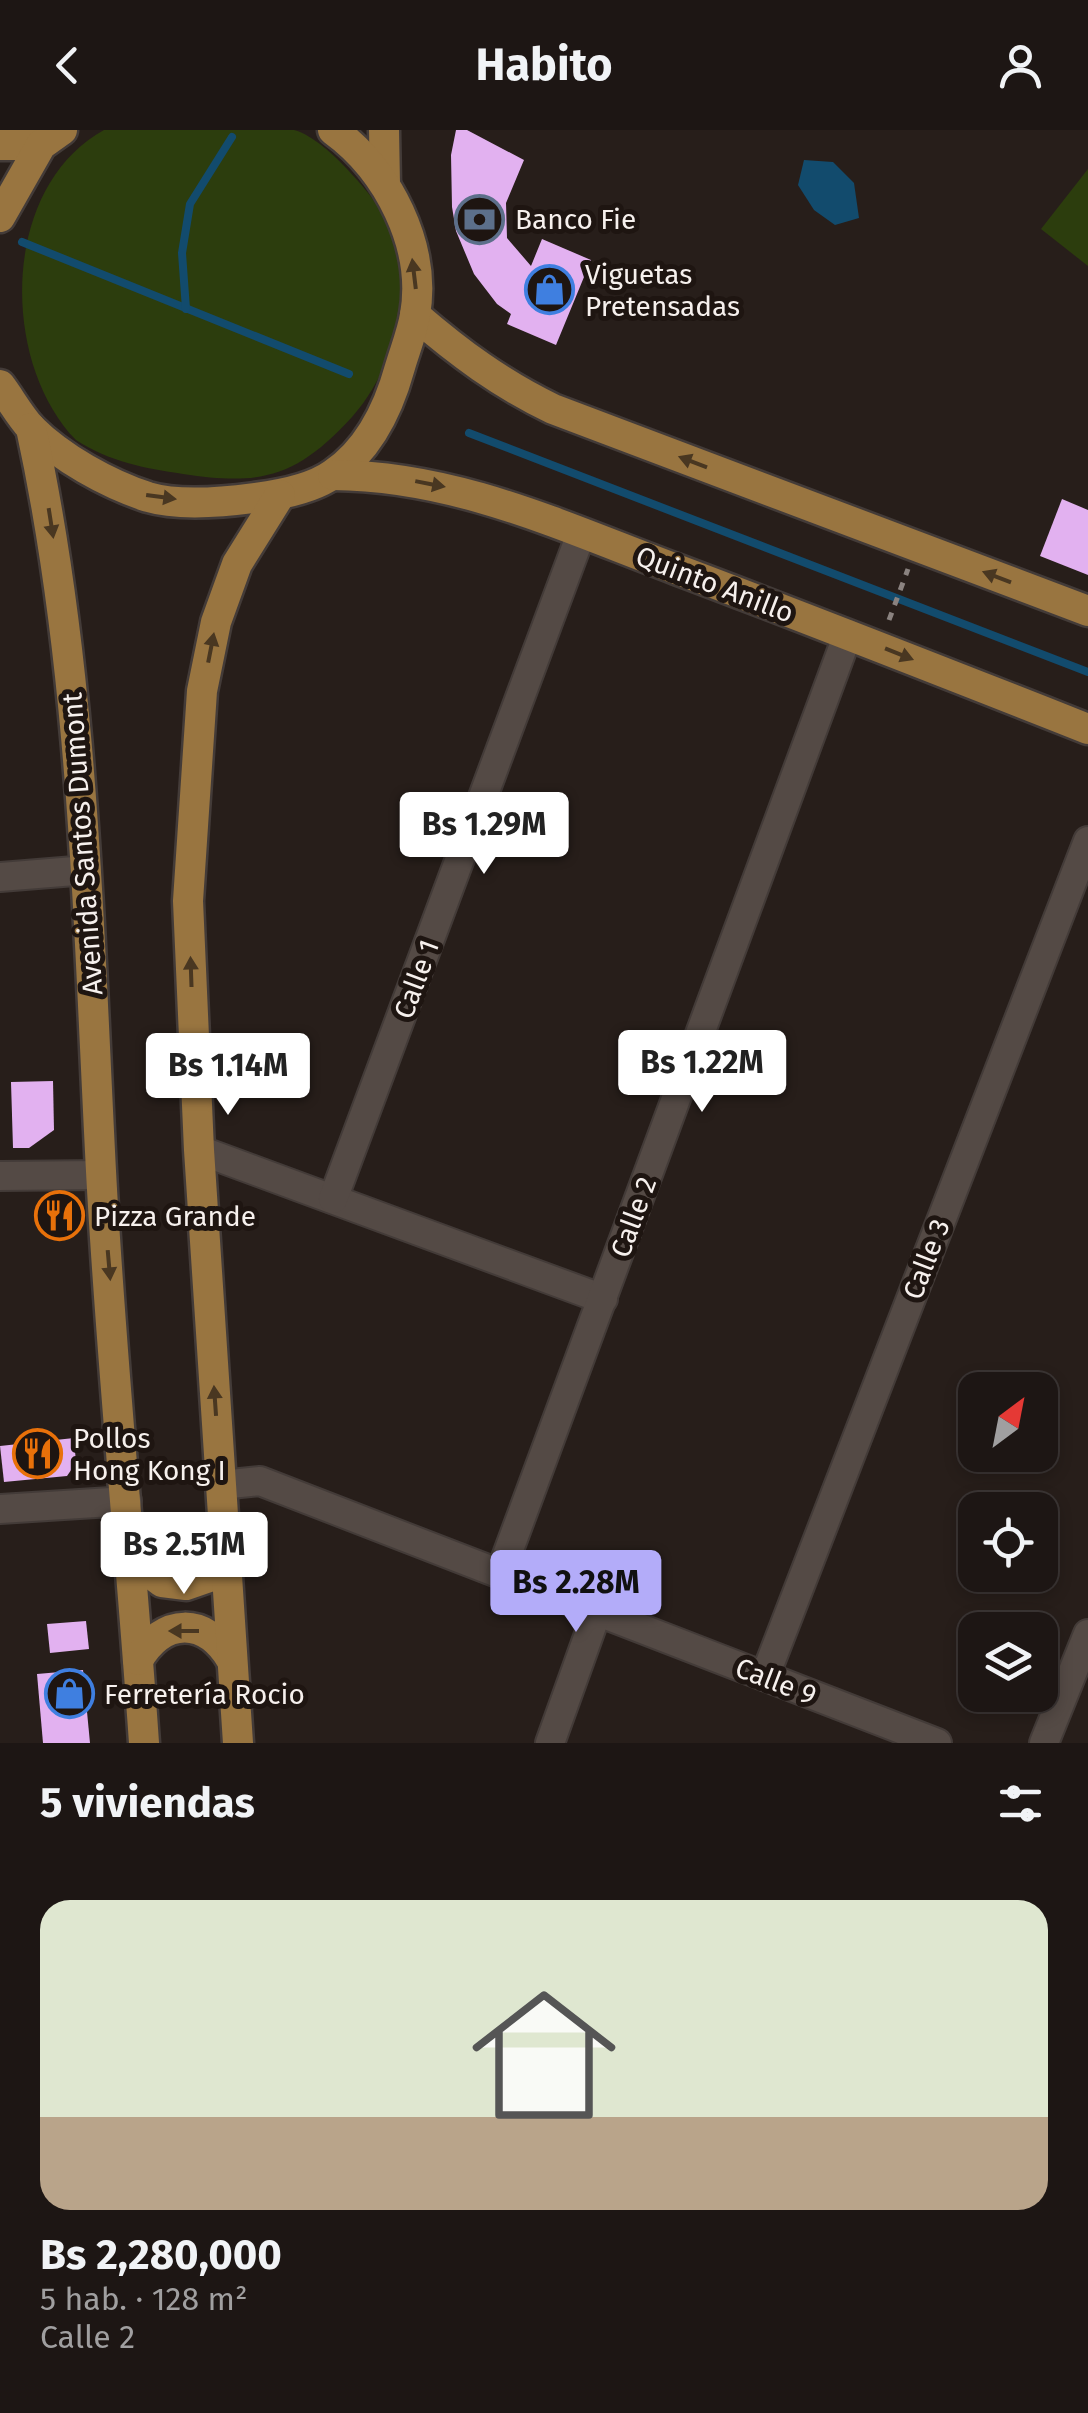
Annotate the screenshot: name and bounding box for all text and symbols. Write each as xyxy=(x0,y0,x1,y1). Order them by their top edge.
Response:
icon: back xyxy=(40,38,95,93)
text: Habito xyxy=(475,38,613,92)
icon: person xyxy=(993,38,1048,93)
bank icon: Banco Fie xyxy=(454,193,506,245)
place label: Banco Fie xyxy=(515,203,636,236)
one-way arrow xyxy=(406,258,422,290)
place label: Viguetas Pretensadas xyxy=(585,258,740,323)
shop icon: Viguetas Pretensadas xyxy=(524,264,576,316)
one-way arrow xyxy=(677,454,707,469)
one-way arrow xyxy=(414,476,445,492)
one-way arrow xyxy=(146,489,177,505)
one-way arrow xyxy=(44,508,59,539)
street label: Quinto Anillo xyxy=(631,539,798,630)
one-way arrow xyxy=(981,569,1011,584)
one-way arrow xyxy=(204,632,219,663)
one-way arrow xyxy=(884,647,914,663)
street label: Avenida Santos Dumont xyxy=(55,691,110,996)
pin: Bs 1.29M xyxy=(381,792,587,877)
text: Bs 1.29M xyxy=(422,805,546,843)
street label: Calle 1 xyxy=(387,935,446,1023)
one-way arrow xyxy=(183,955,199,987)
pin: Bs 1.22M xyxy=(599,1030,805,1115)
pin: Bs 1.14M xyxy=(125,1033,331,1118)
text: Bs 1.22M xyxy=(640,1043,764,1081)
text: Bs 1.14M xyxy=(168,1046,288,1084)
street label: Calle 2 xyxy=(604,1172,663,1262)
restaurant icon: Pizza Grande xyxy=(33,1190,85,1242)
place label: Pizza Grande xyxy=(94,1200,256,1233)
street label: Calle 3 xyxy=(896,1214,957,1304)
one-way arrow xyxy=(101,1250,117,1282)
north arrow xyxy=(958,1372,1058,1472)
map controls xyxy=(958,1372,1058,1712)
one-way arrow xyxy=(207,1385,223,1417)
place label: Pollos Hong Kong I xyxy=(73,1422,226,1487)
restaurant icon: Pollos Hong Kong I xyxy=(12,1428,64,1480)
button: locate xyxy=(958,1492,1058,1592)
pin: Bs 2.51M xyxy=(81,1512,287,1597)
text: Bs 2.51M xyxy=(123,1525,245,1563)
pin: Bs 2.28M xyxy=(473,1550,679,1635)
text: Bs 2.28M xyxy=(512,1563,640,1601)
button: layers xyxy=(958,1612,1058,1712)
one-way arrow xyxy=(168,1623,200,1639)
street label: Calle 9 xyxy=(731,1651,821,1712)
shop icon: Ferretería Rocio xyxy=(43,1668,95,1720)
place label: Ferretería Rocio xyxy=(104,1678,305,1711)
icon: filters xyxy=(993,1776,1048,1831)
text: 5 viviendas xyxy=(40,1778,255,1828)
icon: home xyxy=(454,1965,634,2145)
text: Bs 2,280,000 xyxy=(40,2230,282,2280)
text: 5 hab. · 128 m² xyxy=(40,2280,248,2318)
text: Calle 2 xyxy=(40,2318,135,2356)

